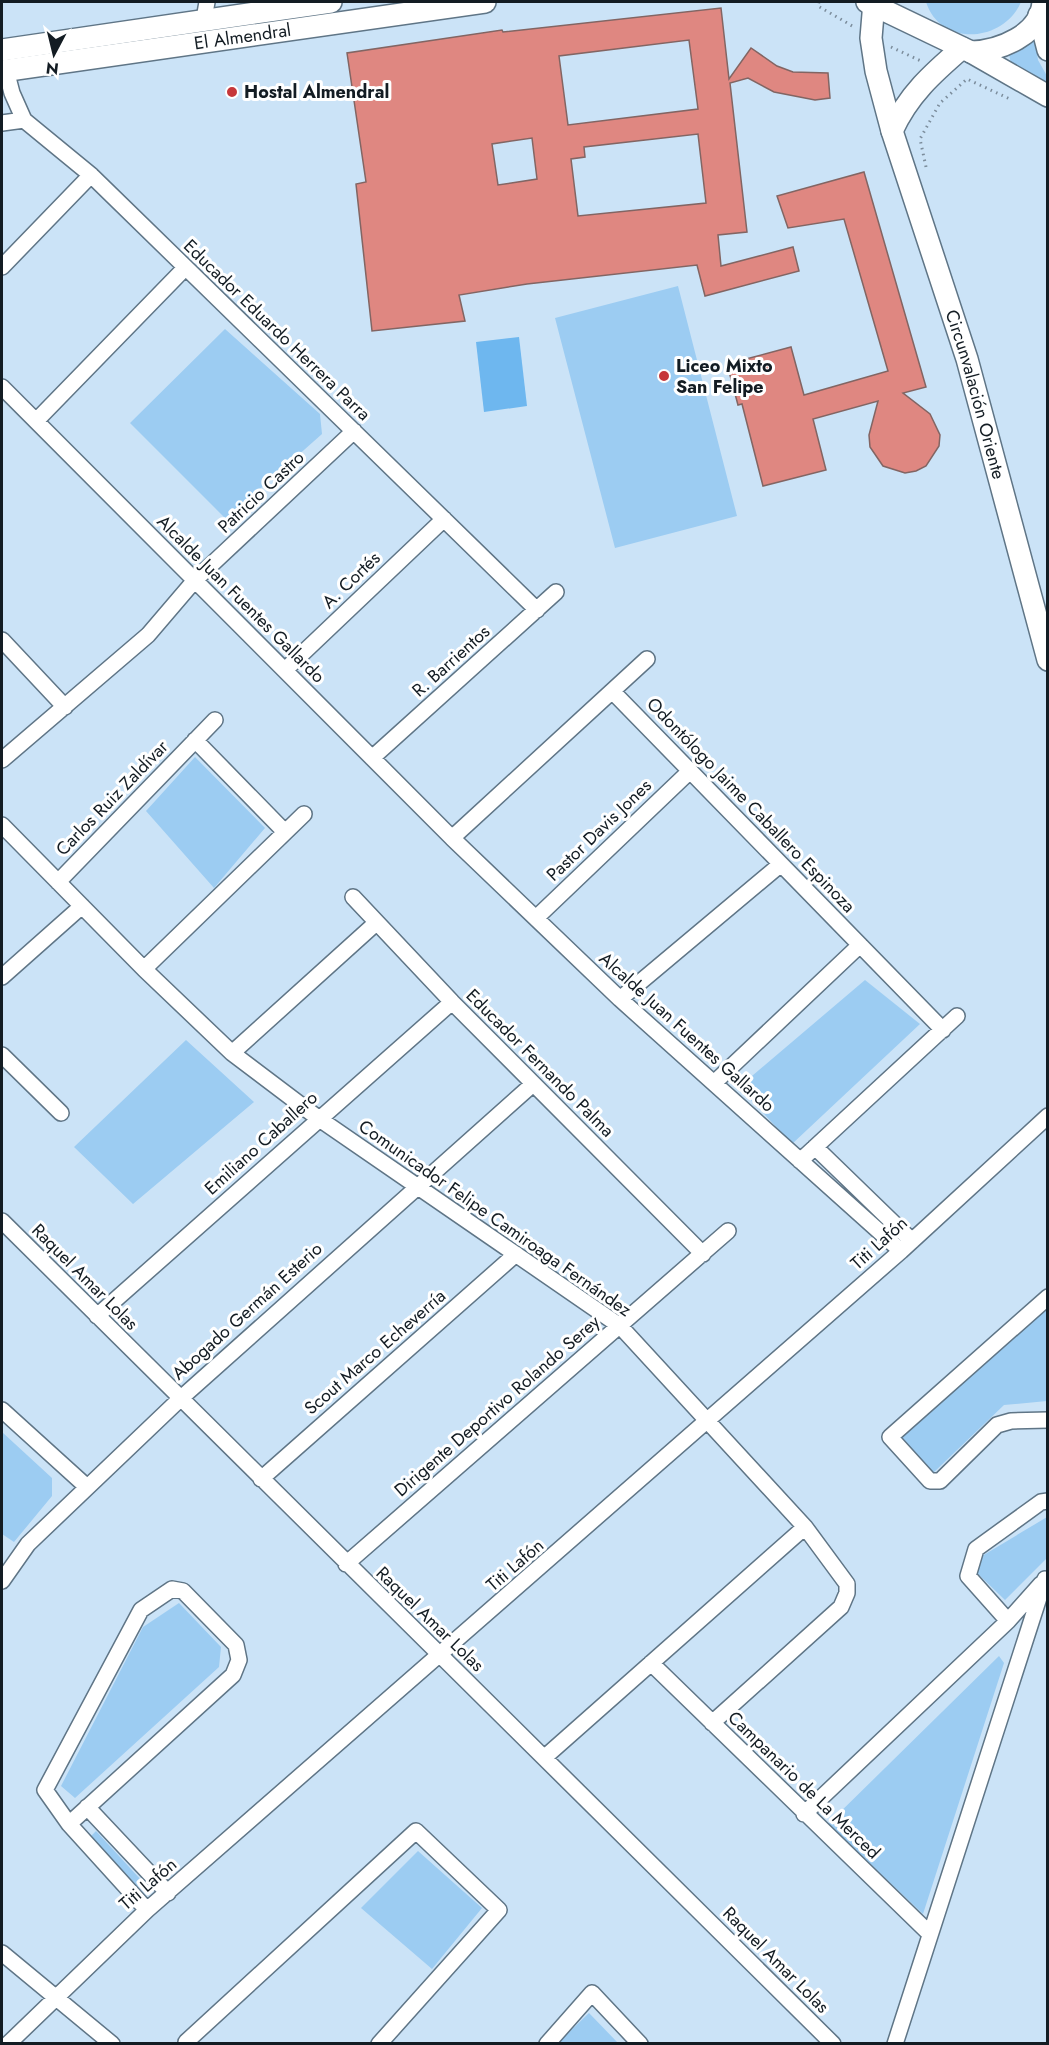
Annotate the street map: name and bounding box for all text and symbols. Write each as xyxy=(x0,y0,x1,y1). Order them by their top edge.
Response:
street label: El Almendral xyxy=(192,17,293,56)
north arrow xyxy=(24,24,84,84)
text: N xyxy=(45,56,60,81)
place label: Hostal Almendral xyxy=(244,79,389,105)
marker: Hostal Almendral xyxy=(225,85,239,99)
street label: Educador Eduardo Herrera Parra xyxy=(178,233,376,427)
street label: Circunvalación Oriente xyxy=(939,306,1012,482)
place label: Liceo Mixto San Felipe xyxy=(676,353,773,400)
marker: Liceo Mixto San Felipe xyxy=(657,369,671,383)
street label: Patricio Castro xyxy=(212,445,310,539)
street label: Alcalde Juan Fuentes Gallardo xyxy=(151,509,331,689)
street label: A. Cortés xyxy=(316,545,386,615)
street label: R. Barrientos xyxy=(406,619,496,703)
street label: Odontólogo Jaime Caballero Espinoza xyxy=(641,692,861,918)
street label: Carlos Ruiz Zaldívar xyxy=(50,734,175,862)
street label: Pastor Davis Jones xyxy=(541,773,657,887)
street label: Alcalde Juan Fuentes Gallardo xyxy=(593,946,781,1118)
street label: Educador Fernando Palma xyxy=(460,983,620,1143)
street label: Emiliano Caballero xyxy=(199,1085,323,1201)
street label: Comunicador Felipe Camiroaga Fernández xyxy=(353,1113,637,1323)
street label: Titi Lafón xyxy=(845,1210,913,1276)
street label: Raquel Amar Lolas xyxy=(26,1218,144,1336)
street label: Abogado Germán Esterio xyxy=(166,1236,328,1386)
street label: Scout Marco Echeverría xyxy=(299,1283,451,1421)
street label: Dirigente Deportivo Rolando Serey xyxy=(388,1309,606,1503)
street label: Titi Lafón xyxy=(481,1533,549,1597)
street label: Raquel Amar Lolas xyxy=(370,1561,490,1677)
street label: Campanario de La Merced xyxy=(722,1705,886,1865)
street label: Titi Lafón xyxy=(114,1852,182,1916)
street label: Raquel Amar Lolas xyxy=(717,1901,835,2019)

